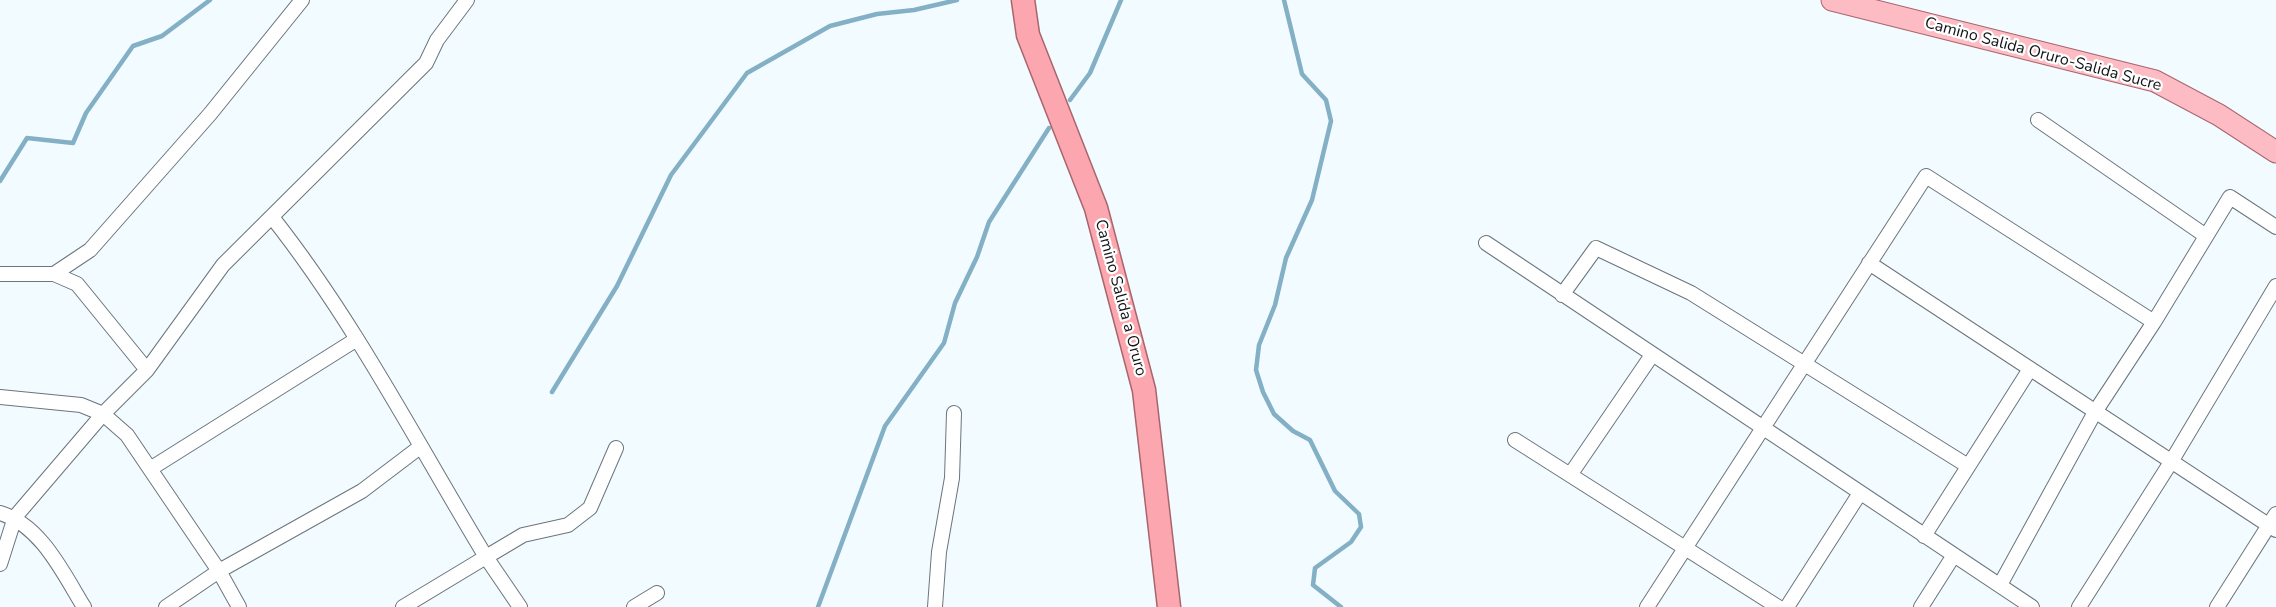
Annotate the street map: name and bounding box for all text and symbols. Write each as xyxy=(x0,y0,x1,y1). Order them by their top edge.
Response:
street label: Camino Salida Oruro-Salida Sucre xyxy=(1922,14,2164,96)
street label: Camino Salida a Oruro xyxy=(1090,218,1150,378)

